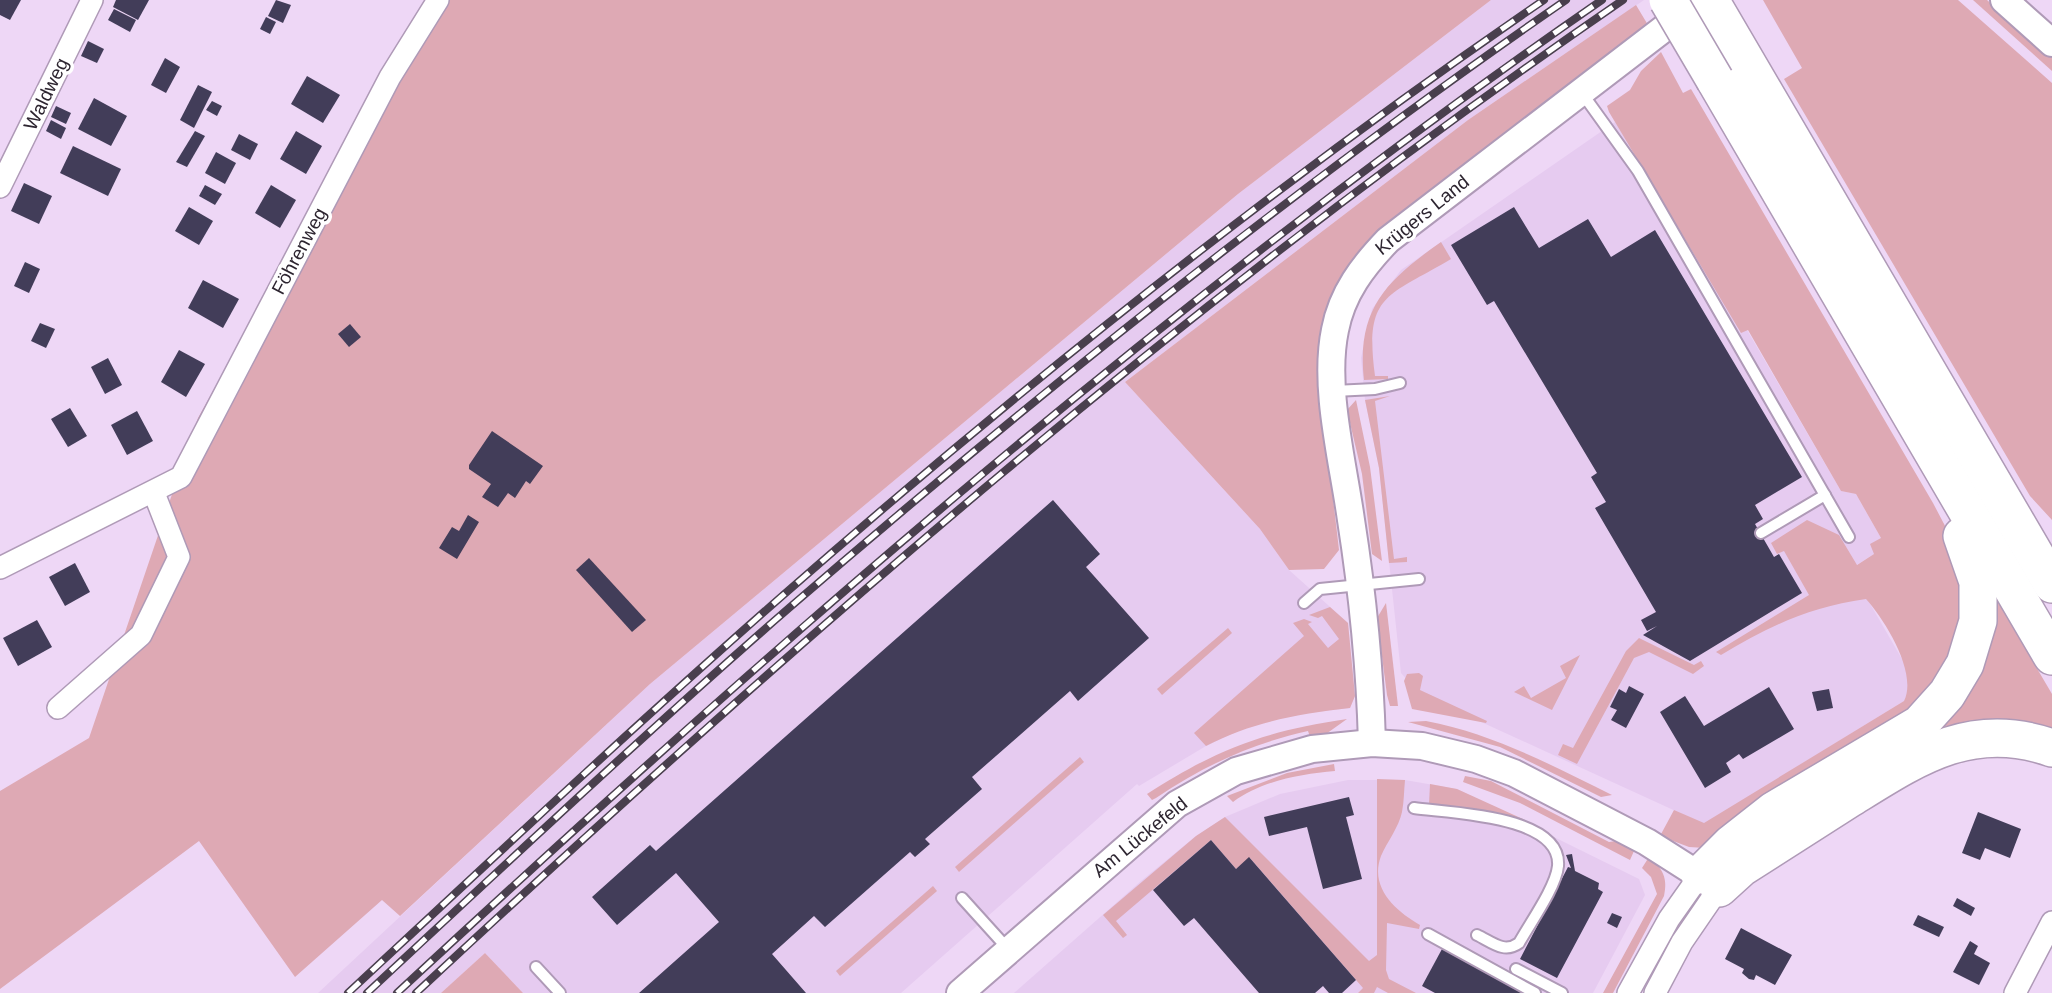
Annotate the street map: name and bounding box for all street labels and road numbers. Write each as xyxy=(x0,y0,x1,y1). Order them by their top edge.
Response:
street label: Waldweg xyxy=(20,55,72,133)
street label: Krügers Land xyxy=(1371,171,1473,259)
street label: Föhrenweg xyxy=(267,204,331,298)
street label: Am Lückefeld xyxy=(1089,793,1191,881)

